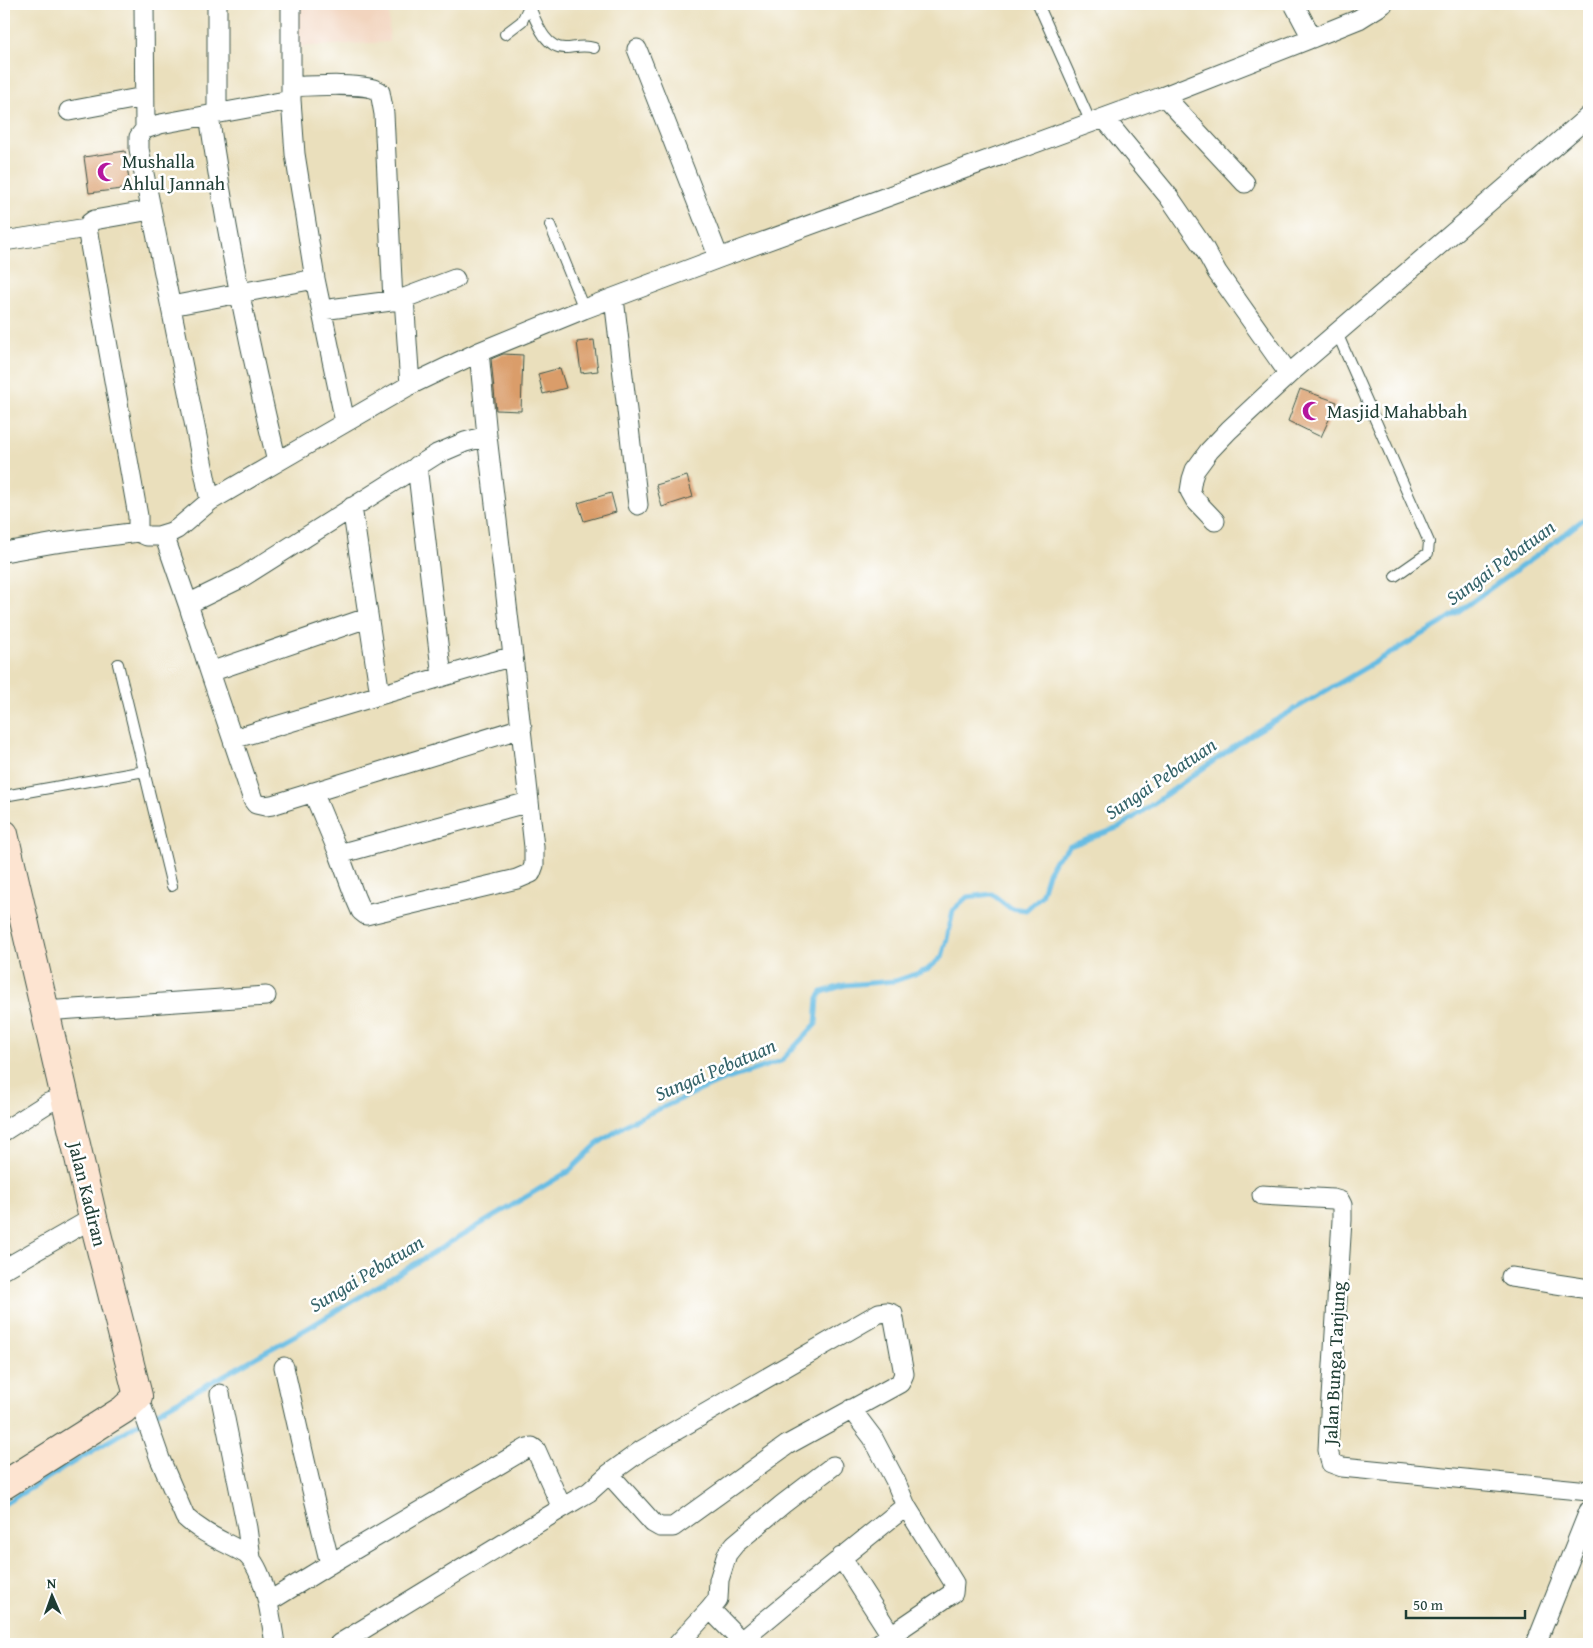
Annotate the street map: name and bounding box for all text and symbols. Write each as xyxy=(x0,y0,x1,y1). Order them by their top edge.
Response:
place label: Mushalla Ahlul Jannah xyxy=(122,147,226,197)
mosque icon: Mushalla Ahlul Jannah xyxy=(96,161,118,183)
place label: Masjid Mahabbah xyxy=(1327,397,1468,425)
mosque icon: Masjid Mahabbah xyxy=(1301,400,1323,422)
water label: Sungai Pebatuan xyxy=(1439,512,1561,612)
water label: Sungai Pebatuan xyxy=(1098,730,1222,826)
water label: Sungai Pebatuan xyxy=(650,1030,780,1108)
street label: Jalan Kadiran xyxy=(61,1137,115,1250)
water label: Sungai Pebatuan xyxy=(303,1227,429,1319)
street label: Jalan Bunga Tanjung xyxy=(1316,1280,1352,1447)
north arrow xyxy=(28,1570,78,1620)
text: N xyxy=(47,1573,57,1593)
scale bar xyxy=(1406,1588,1524,1620)
text: 50 m xyxy=(1413,1594,1444,1615)

